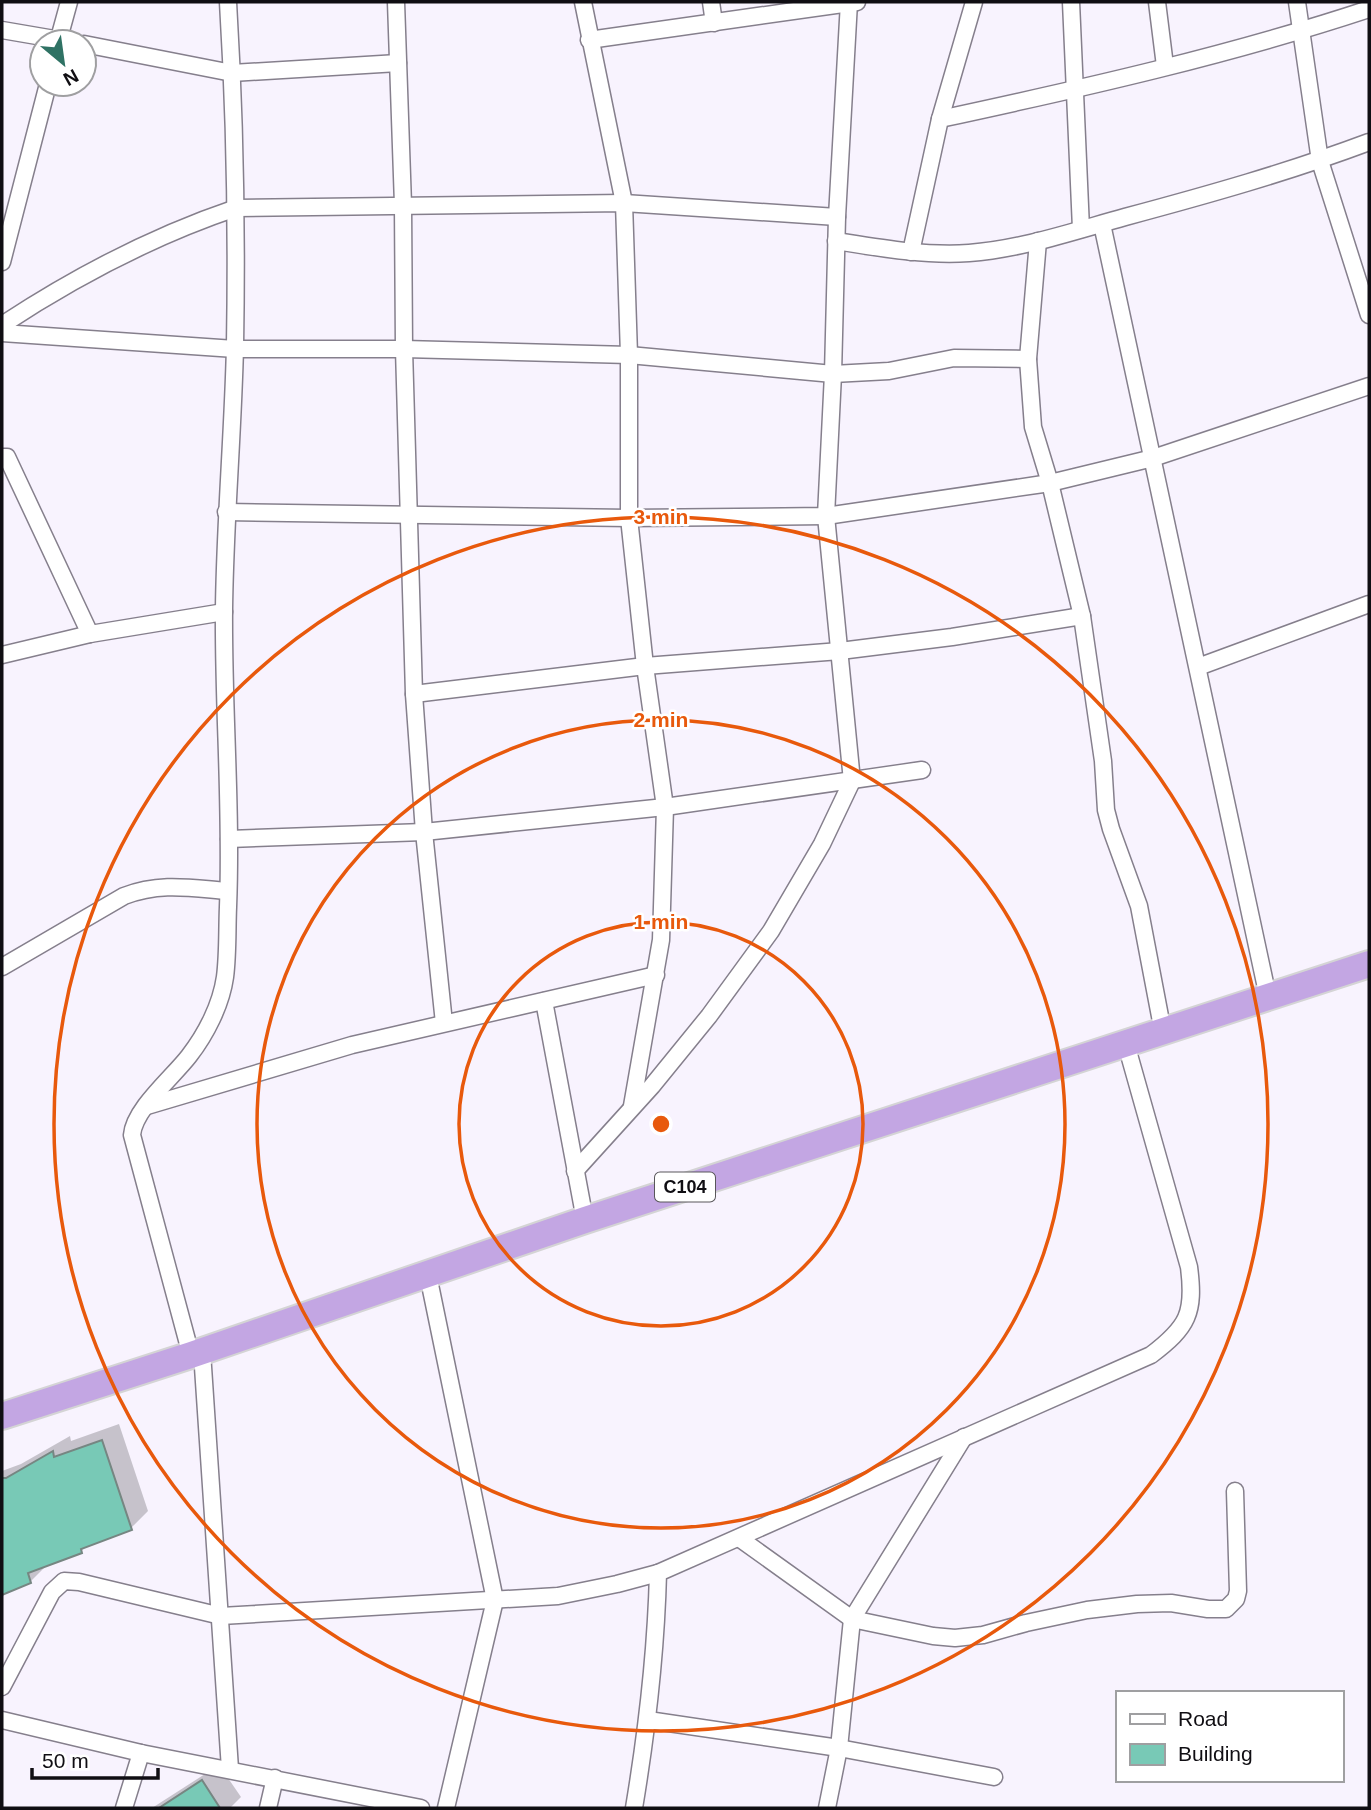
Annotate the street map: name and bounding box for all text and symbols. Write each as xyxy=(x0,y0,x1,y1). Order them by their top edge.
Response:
north arrow xyxy=(28,28,98,98)
text: N xyxy=(60,65,82,90)
text: 3 min xyxy=(634,505,688,528)
text: 2 min xyxy=(634,708,688,731)
text: 1 min xyxy=(634,910,688,933)
centre of rings xyxy=(649,1112,673,1136)
road number: C104 xyxy=(655,1172,715,1202)
legend xyxy=(1116,1691,1343,1782)
text: Road xyxy=(1178,1707,1228,1730)
scale bar xyxy=(32,1736,158,1780)
text: Building xyxy=(1178,1742,1253,1765)
text: 50 m xyxy=(42,1749,89,1772)

